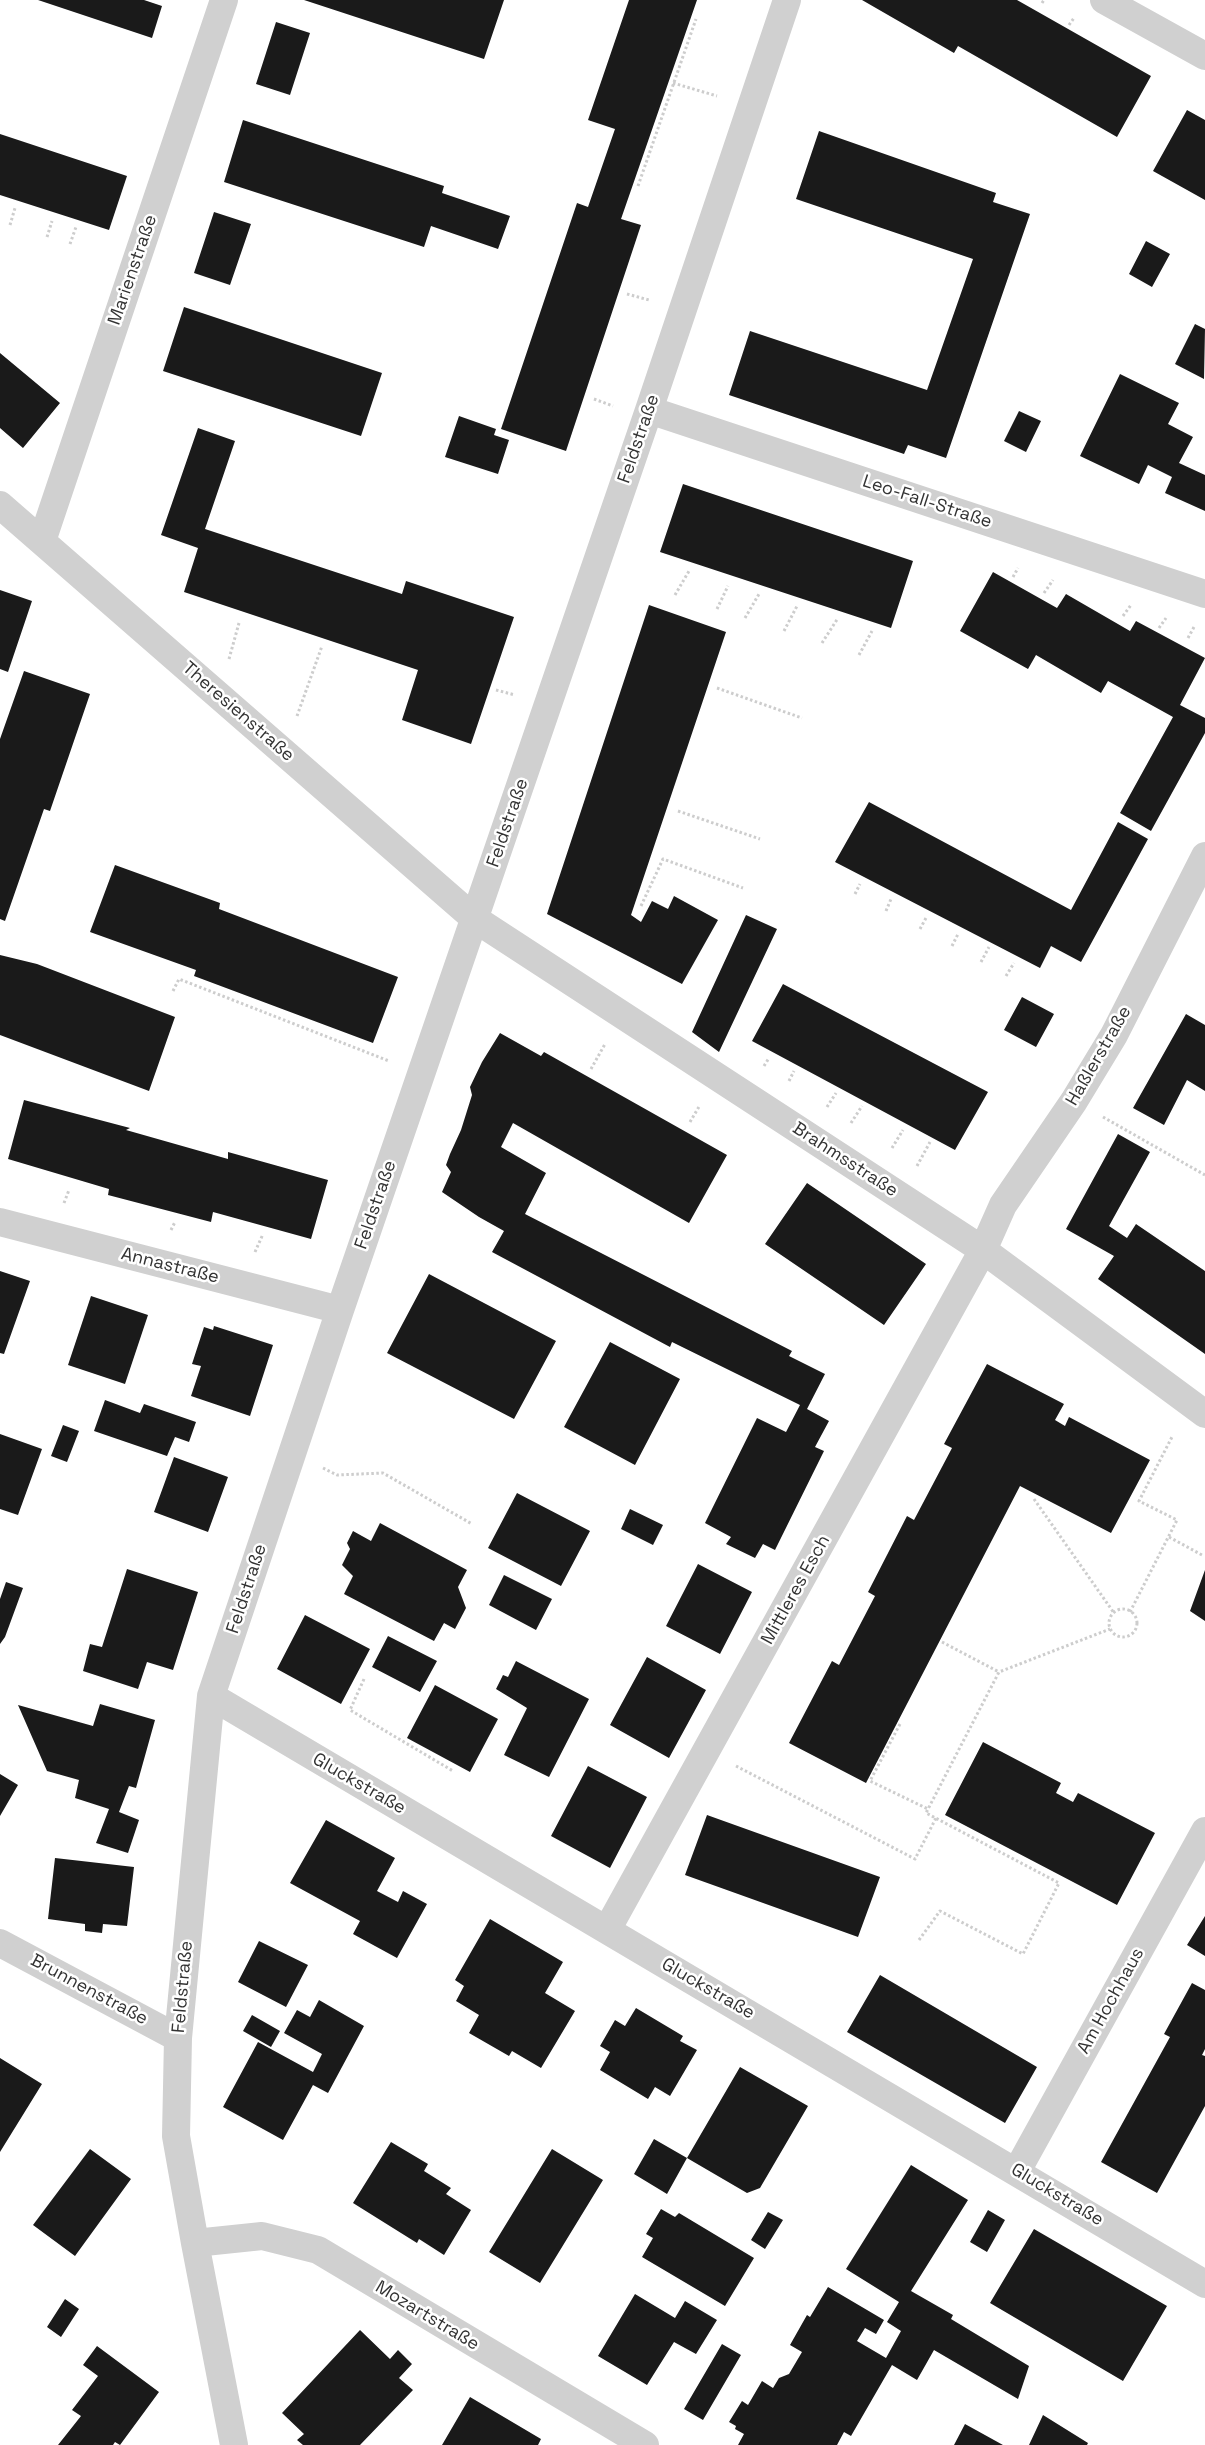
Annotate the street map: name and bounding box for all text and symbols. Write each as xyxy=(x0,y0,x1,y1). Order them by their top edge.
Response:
street label: Marienstraße xyxy=(104,212,162,328)
street label: Feldstraße xyxy=(614,392,664,486)
street label: Leo-Fall-Straße xyxy=(860,471,994,533)
street label: Theresienstraße xyxy=(178,657,298,767)
street label: Feldstraße xyxy=(483,776,533,870)
street label: Haßlerstraße xyxy=(1062,1002,1136,1110)
street label: Brahmsstraße xyxy=(788,1118,902,1202)
street label: Feldstraße xyxy=(351,1158,401,1252)
street label: Annastraße xyxy=(119,1243,221,1289)
street label: Mittleres Esch xyxy=(757,1532,835,1648)
street label: Feldstraße xyxy=(222,1542,272,1636)
street label: Gluckstraße xyxy=(309,1749,409,1819)
street label: Feldstraße xyxy=(168,1940,198,2034)
street label: Am Hochhaus xyxy=(1073,1944,1149,2058)
street label: Brunnenstraße xyxy=(27,1950,151,2030)
street label: Gluckstraße xyxy=(658,1954,758,2024)
street label: Gluckstraße xyxy=(1007,2159,1107,2231)
street label: Mozartstraße xyxy=(371,2276,483,2356)

